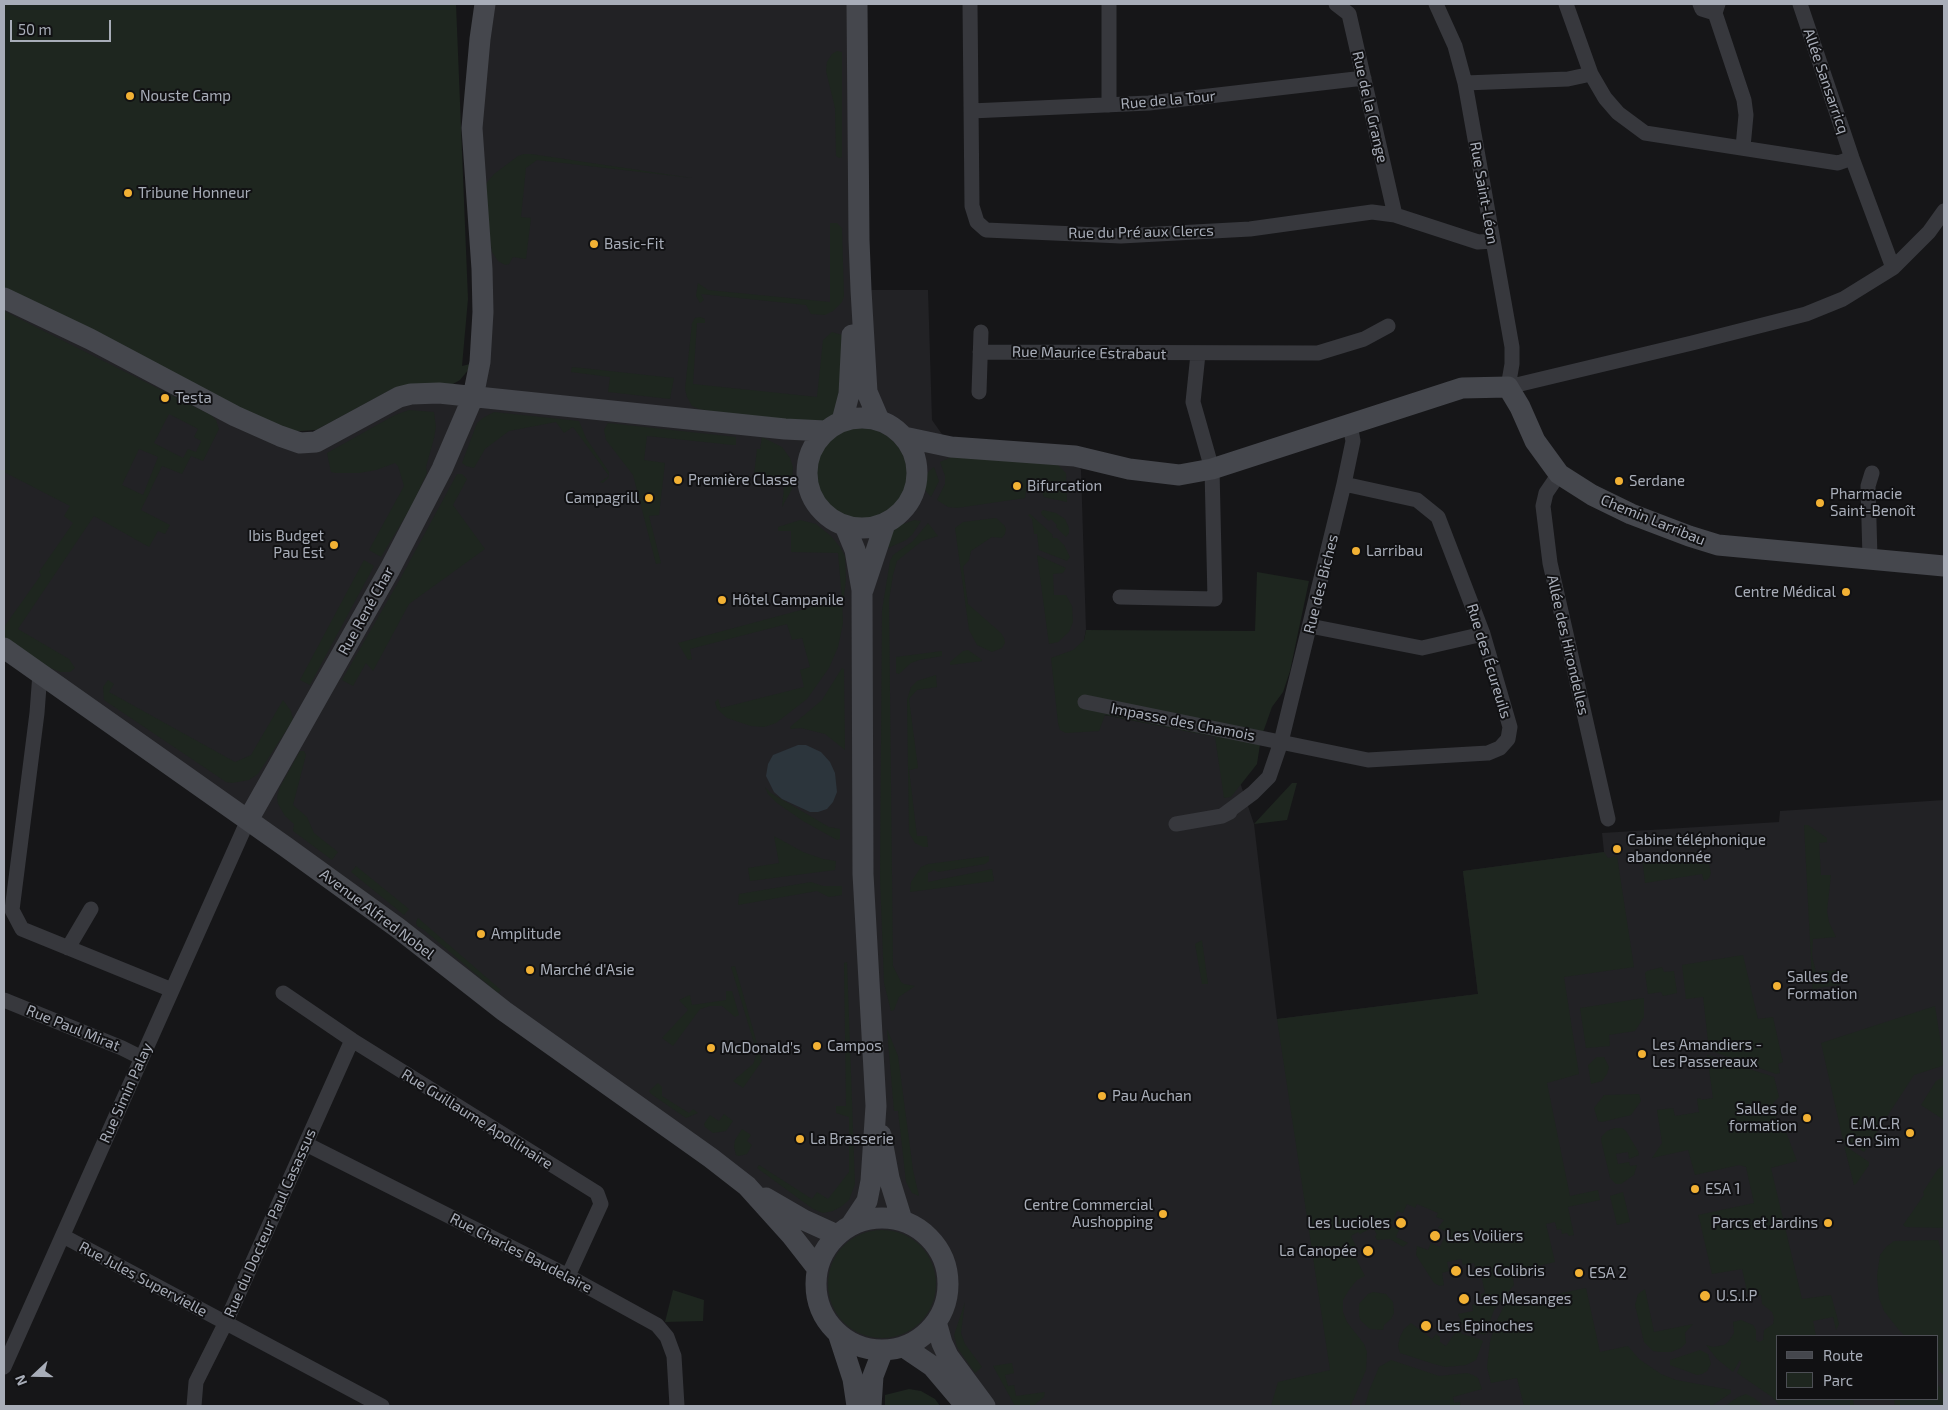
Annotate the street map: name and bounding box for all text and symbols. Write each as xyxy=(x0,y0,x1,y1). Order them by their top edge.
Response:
scale bar xyxy=(12,10,114,42)
text: 50 m xyxy=(18,20,52,38)
street label: Allée Sansarricq xyxy=(1800,26,1852,136)
street label: Rue de la Grange xyxy=(1348,49,1392,165)
place label: Nouste Camp xyxy=(140,87,231,105)
street label: Rue de la Tour xyxy=(1120,87,1216,113)
marker: Nouste Camp xyxy=(124,90,136,102)
street label: Rue Saint-Léon xyxy=(1466,140,1502,246)
place label: Tribune Honneur xyxy=(138,184,251,202)
marker: Tribune Honneur xyxy=(122,187,134,199)
street label: Rue du Pré aux Clercs xyxy=(1068,222,1214,242)
place label: Basic-Fit xyxy=(604,235,664,253)
marker: Basic-Fit xyxy=(588,238,600,250)
street label: Rue Maurice Estrabaut xyxy=(1012,343,1166,363)
place label: Testa xyxy=(175,389,212,407)
marker: Testa xyxy=(159,392,171,404)
place label: Première Classe xyxy=(688,471,797,489)
place label: Serdane xyxy=(1629,472,1685,490)
marker: Première Classe xyxy=(672,474,684,486)
marker: Serdane xyxy=(1613,475,1625,487)
place label: Bifurcation xyxy=(1027,477,1102,495)
marker: Bifurcation xyxy=(1011,480,1023,492)
place label: Pharmacie Saint-Benoît xyxy=(1830,485,1916,520)
place label: Campagrill xyxy=(565,489,639,507)
street label: Chemin Larribau xyxy=(1598,491,1708,549)
marker: Campagrill xyxy=(643,492,655,504)
marker: Pharmacie Saint-Benoît xyxy=(1814,497,1826,509)
place label: Ibis Budget Pau Est xyxy=(248,527,324,562)
street label: Rue des Biches xyxy=(1300,533,1342,635)
marker: Ibis Budget Pau Est xyxy=(328,539,340,551)
place label: Larribau xyxy=(1366,542,1423,560)
marker: Larribau xyxy=(1350,545,1362,557)
street label: Rue René Char xyxy=(334,564,398,658)
street label: Allée des Hirondelles xyxy=(1543,573,1593,717)
place label: Centre Médical xyxy=(1734,583,1836,601)
marker: Centre Médical xyxy=(1840,586,1852,598)
place label: Hôtel Campanile xyxy=(732,591,844,609)
marker: Hôtel Campanile xyxy=(716,594,728,606)
street label: Rue des Écureuils xyxy=(1463,601,1515,721)
street label: Impasse des Chamois xyxy=(1109,699,1257,745)
place label: Cabine téléphonique abandonnée xyxy=(1627,831,1766,866)
marker: Cabine téléphonique abandonnée xyxy=(1611,843,1623,855)
street label: Avenue Alfred Nobel xyxy=(316,865,438,963)
place label: Amplitude xyxy=(491,925,561,943)
marker: Amplitude xyxy=(475,928,487,940)
place label: Marché d'Asie xyxy=(540,961,635,979)
marker: Marché d'Asie xyxy=(524,964,536,976)
place label: Salles de Formation xyxy=(1787,968,1857,1003)
marker: Salles de Formation xyxy=(1771,980,1783,992)
street label: Rue Paul Mirat xyxy=(24,1001,122,1055)
place label: Les Amandiers - Les Passereaux xyxy=(1652,1036,1762,1071)
place label: Campos xyxy=(827,1037,882,1055)
place label: McDonald's xyxy=(721,1039,801,1057)
street label: Rue Simin Palay xyxy=(96,1040,156,1146)
marker: Campos xyxy=(811,1040,823,1052)
marker: McDonald's xyxy=(705,1042,717,1054)
marker: Les Amandiers - Les Passereaux xyxy=(1636,1048,1648,1060)
street label: Rue Guillaume Apollinaire xyxy=(398,1065,556,1173)
place label: Pau Auchan xyxy=(1112,1087,1192,1105)
marker: Pau Auchan xyxy=(1096,1090,1108,1102)
place label: Salles de formation xyxy=(1729,1100,1797,1135)
marker: Salles de formation xyxy=(1801,1112,1813,1124)
place label: E.M.C.R - Cen Sim xyxy=(1836,1115,1900,1150)
street label: Rue du Docteur Paul Casassus xyxy=(220,1126,320,1320)
marker: E.M.C.R - Cen Sim xyxy=(1904,1127,1916,1139)
place label: La Brasserie xyxy=(810,1130,894,1148)
marker: La Brasserie xyxy=(794,1133,806,1145)
place label: ESA 1 xyxy=(1705,1180,1740,1198)
marker: ESA 1 xyxy=(1689,1183,1701,1195)
place label: Centre Commercial Aushopping xyxy=(1024,1196,1153,1231)
marker: Centre Commercial Aushopping xyxy=(1157,1208,1169,1220)
street label: Rue Charles Baudelaire xyxy=(447,1209,595,1297)
place label: Les Lucioles xyxy=(1307,1214,1390,1232)
place label: Parcs et Jardins xyxy=(1712,1214,1818,1232)
marker: Les Lucioles xyxy=(1394,1216,1408,1230)
marker: Parcs et Jardins xyxy=(1822,1217,1834,1229)
place label: Les Voiliers xyxy=(1446,1227,1523,1245)
marker: Les Voiliers xyxy=(1428,1229,1442,1243)
street label: Rue Jules Supervielle xyxy=(76,1238,210,1320)
place label: La Canopée xyxy=(1279,1242,1357,1260)
marker: La Canopée xyxy=(1361,1244,1375,1258)
place label: Les Colibris xyxy=(1467,1262,1545,1280)
marker: Les Colibris xyxy=(1449,1264,1463,1278)
place label: ESA 2 xyxy=(1589,1264,1627,1282)
marker: ESA 2 xyxy=(1573,1267,1585,1279)
place label: U.S.I.P xyxy=(1716,1287,1757,1305)
marker: U.S.I.P xyxy=(1698,1289,1712,1303)
place label: Les Mesanges xyxy=(1475,1290,1571,1308)
marker: Les Mesanges xyxy=(1457,1292,1471,1306)
place label: Les Epinoches xyxy=(1437,1317,1533,1335)
marker: Les Epinoches xyxy=(1419,1319,1433,1333)
legend xyxy=(1776,1335,1938,1400)
text: Route xyxy=(1823,1346,1863,1364)
north arrow xyxy=(10,1350,60,1400)
text: Parc xyxy=(1823,1371,1853,1389)
text: N xyxy=(11,1373,30,1388)

